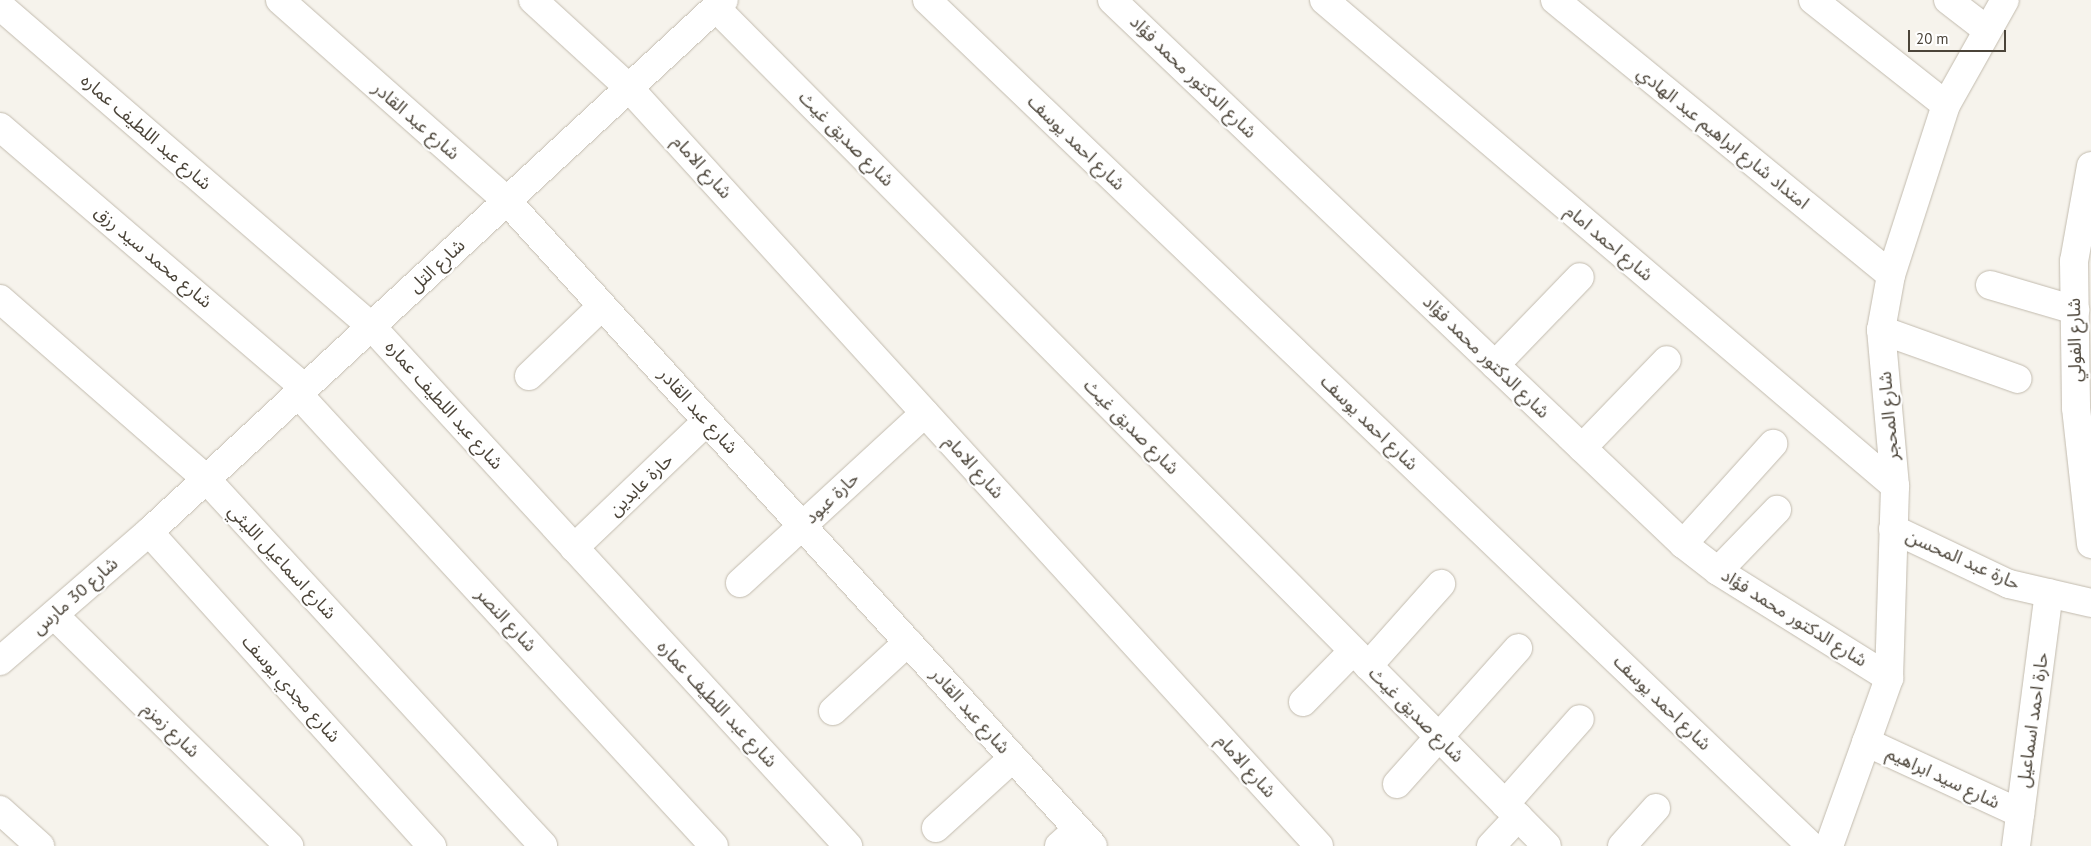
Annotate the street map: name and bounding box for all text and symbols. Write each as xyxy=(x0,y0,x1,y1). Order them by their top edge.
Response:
street label: شارع الدكتور محمد فؤاد xyxy=(1125,11,1261,143)
scale bar xyxy=(1911,20,2008,52)
text: 20 m xyxy=(1916,29,1949,48)
street label: امتداد شارع ابراهيم عبد الهادي xyxy=(1633,62,1813,214)
street label: شارع عبد اللطيف عماره xyxy=(76,69,216,195)
street label: شارع عبد القادر xyxy=(368,77,464,165)
street label: شارع صديق غيث xyxy=(794,87,898,191)
street label: شارع احمد يوسف xyxy=(1023,91,1129,195)
street label: شارع الامام xyxy=(668,131,736,203)
street label: شارع احمد امام xyxy=(1561,200,1657,286)
street label: شارع محمد سيد رزق xyxy=(90,201,216,313)
street label: شارع التل xyxy=(405,235,469,297)
street label: شارع الدكتور محمد فؤاد xyxy=(1418,291,1554,423)
street label: شارع الفولي xyxy=(2063,298,2087,382)
street label: شارع عبد اللطيف عماره xyxy=(381,336,507,474)
street label: شارع عبد القادر xyxy=(654,364,742,458)
street label: شارع احمد يوسف xyxy=(1316,371,1422,475)
street label: شارع المحجر xyxy=(1874,371,1904,461)
street label: شارع صديق غيث xyxy=(1079,375,1183,479)
street label: شارع الامام xyxy=(940,431,1008,503)
street label: حارة عابدين xyxy=(604,449,678,521)
street label: حارة عبود xyxy=(800,468,864,528)
street label: شارع اسماعيل الليثي xyxy=(223,500,341,624)
street label: حارة عبد المحسن xyxy=(1903,525,2023,595)
street label: شارع 30 مارس xyxy=(28,553,122,639)
street label: شارع الدكتور محمد فؤاد xyxy=(1717,564,1871,672)
street label: شارع النصر xyxy=(471,584,541,656)
street label: شارع مجدي يوسف xyxy=(237,631,345,747)
street label: شارع عبد اللطيف عماره xyxy=(653,636,781,772)
street label: شارع احمد يوسف xyxy=(1609,651,1715,755)
street label: حارة احمد اسماعيل xyxy=(2013,651,2053,789)
street label: شارع صديق غيث xyxy=(1364,663,1468,767)
street label: شارع عبد القادر xyxy=(926,664,1014,758)
street label: شارع زمزم xyxy=(138,698,204,762)
street label: شارع الامام xyxy=(1212,730,1280,802)
street label: شارع سيد ابراهيم xyxy=(1883,742,2003,814)

